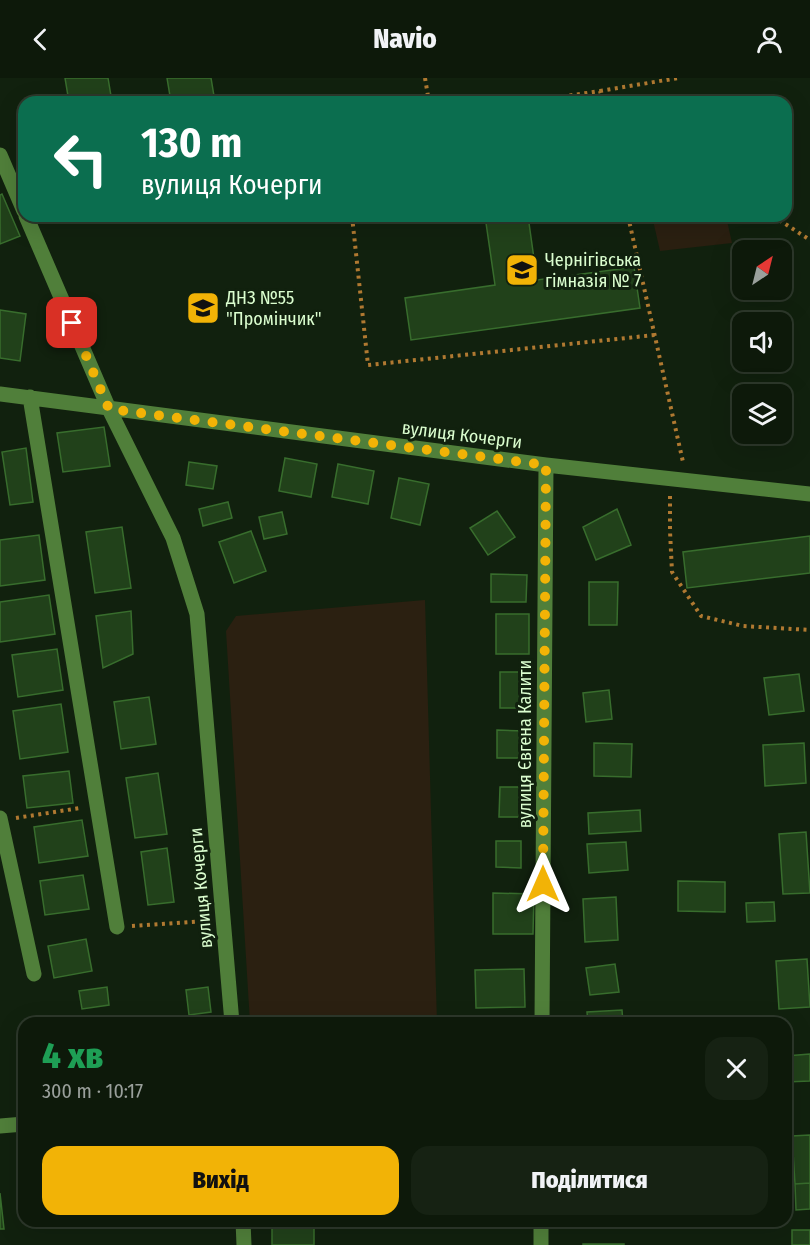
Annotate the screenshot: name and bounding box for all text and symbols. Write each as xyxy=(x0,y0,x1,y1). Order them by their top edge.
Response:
icon: back xyxy=(24,23,57,56)
text: Navio xyxy=(373,23,437,55)
icon: person xyxy=(753,23,786,56)
text: 130 m xyxy=(141,118,242,168)
icon: left xyxy=(42,120,120,198)
text: вулиця Кочерги xyxy=(141,169,323,201)
north arrow xyxy=(732,240,792,300)
map controls xyxy=(732,240,792,444)
place label: Чернігівська гімназія № 7 xyxy=(545,249,641,292)
school or university icon: Чернігівська гімназія № 7 xyxy=(504,252,540,288)
place label: ДНЗ №55 "Промінчик" xyxy=(225,287,322,330)
school or university icon: ДНЗ №55 "Промінчик" xyxy=(185,290,221,326)
pin xyxy=(46,297,97,348)
icon: arrive xyxy=(55,306,88,339)
button: sound xyxy=(732,312,792,372)
button: layers xyxy=(732,384,792,444)
street label: вулиця Кочерги xyxy=(401,417,523,453)
street label: вулиця Євгена Калити xyxy=(514,660,536,828)
street label: вулиця Кочерги xyxy=(185,827,217,949)
position arrow xyxy=(511,852,575,916)
text: 4 хв xyxy=(42,1034,103,1078)
button: close xyxy=(705,1037,768,1100)
text: 300 m · 10:17 xyxy=(42,1079,143,1103)
button: Вихід xyxy=(42,1146,399,1215)
button: Поділитися xyxy=(411,1146,768,1215)

